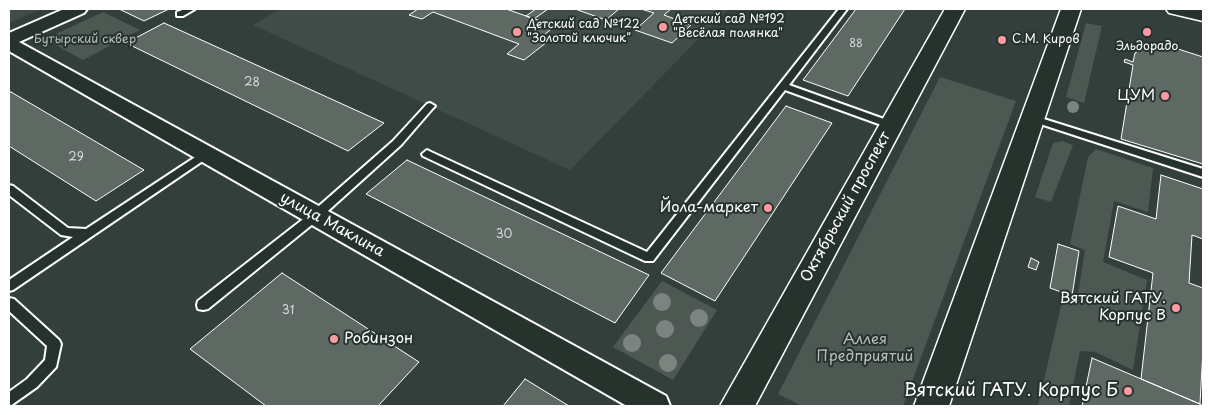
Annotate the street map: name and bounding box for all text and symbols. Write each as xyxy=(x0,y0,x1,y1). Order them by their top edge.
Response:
place label: Детский сад №192 "Весёлая полянка" xyxy=(673,13,785,41)
place label: Детский сад №122 "Золотой ключик" xyxy=(527,18,640,46)
marker: Детский сад №192 "Весёлая полянка" xyxy=(657,21,669,33)
marker: Детский сад №122 "Золотой ключик" xyxy=(511,26,523,38)
marker: Эльдорадо xyxy=(1141,26,1153,38)
park label: Бутырский сквер xyxy=(34,33,136,47)
place label: С.М. Киров xyxy=(1012,33,1079,47)
marker: С.М. Киров xyxy=(996,34,1008,46)
house number: 88 xyxy=(849,37,863,51)
place label: Эльдорадо xyxy=(1116,40,1178,54)
house number: 28 xyxy=(244,76,260,90)
place label: ЦУМ xyxy=(1117,87,1155,105)
marker: ЦУМ xyxy=(1159,90,1171,102)
street label: Октябрьский проспект xyxy=(797,129,895,285)
house number: 29 xyxy=(68,151,84,165)
street label: улица Маклина xyxy=(277,189,387,261)
place label: Йола-маркет xyxy=(660,199,758,217)
marker: Йола-маркет xyxy=(762,202,774,214)
house number: 30 xyxy=(496,228,512,242)
place label: Вятский ГАТУ. Корпус В xyxy=(1060,290,1166,325)
marker: Вятский ГАТУ. Корпус В xyxy=(1170,302,1182,314)
house number: 31 xyxy=(282,304,294,318)
place label: Робинзон xyxy=(344,330,413,348)
park label: Аллея Предприятий xyxy=(817,331,913,366)
marker: Робинзон xyxy=(328,333,340,345)
place label: Вятский ГАТУ. Корпус Б xyxy=(904,380,1118,402)
marker: Вятский ГАТУ. Корпус Б xyxy=(1122,385,1134,397)

